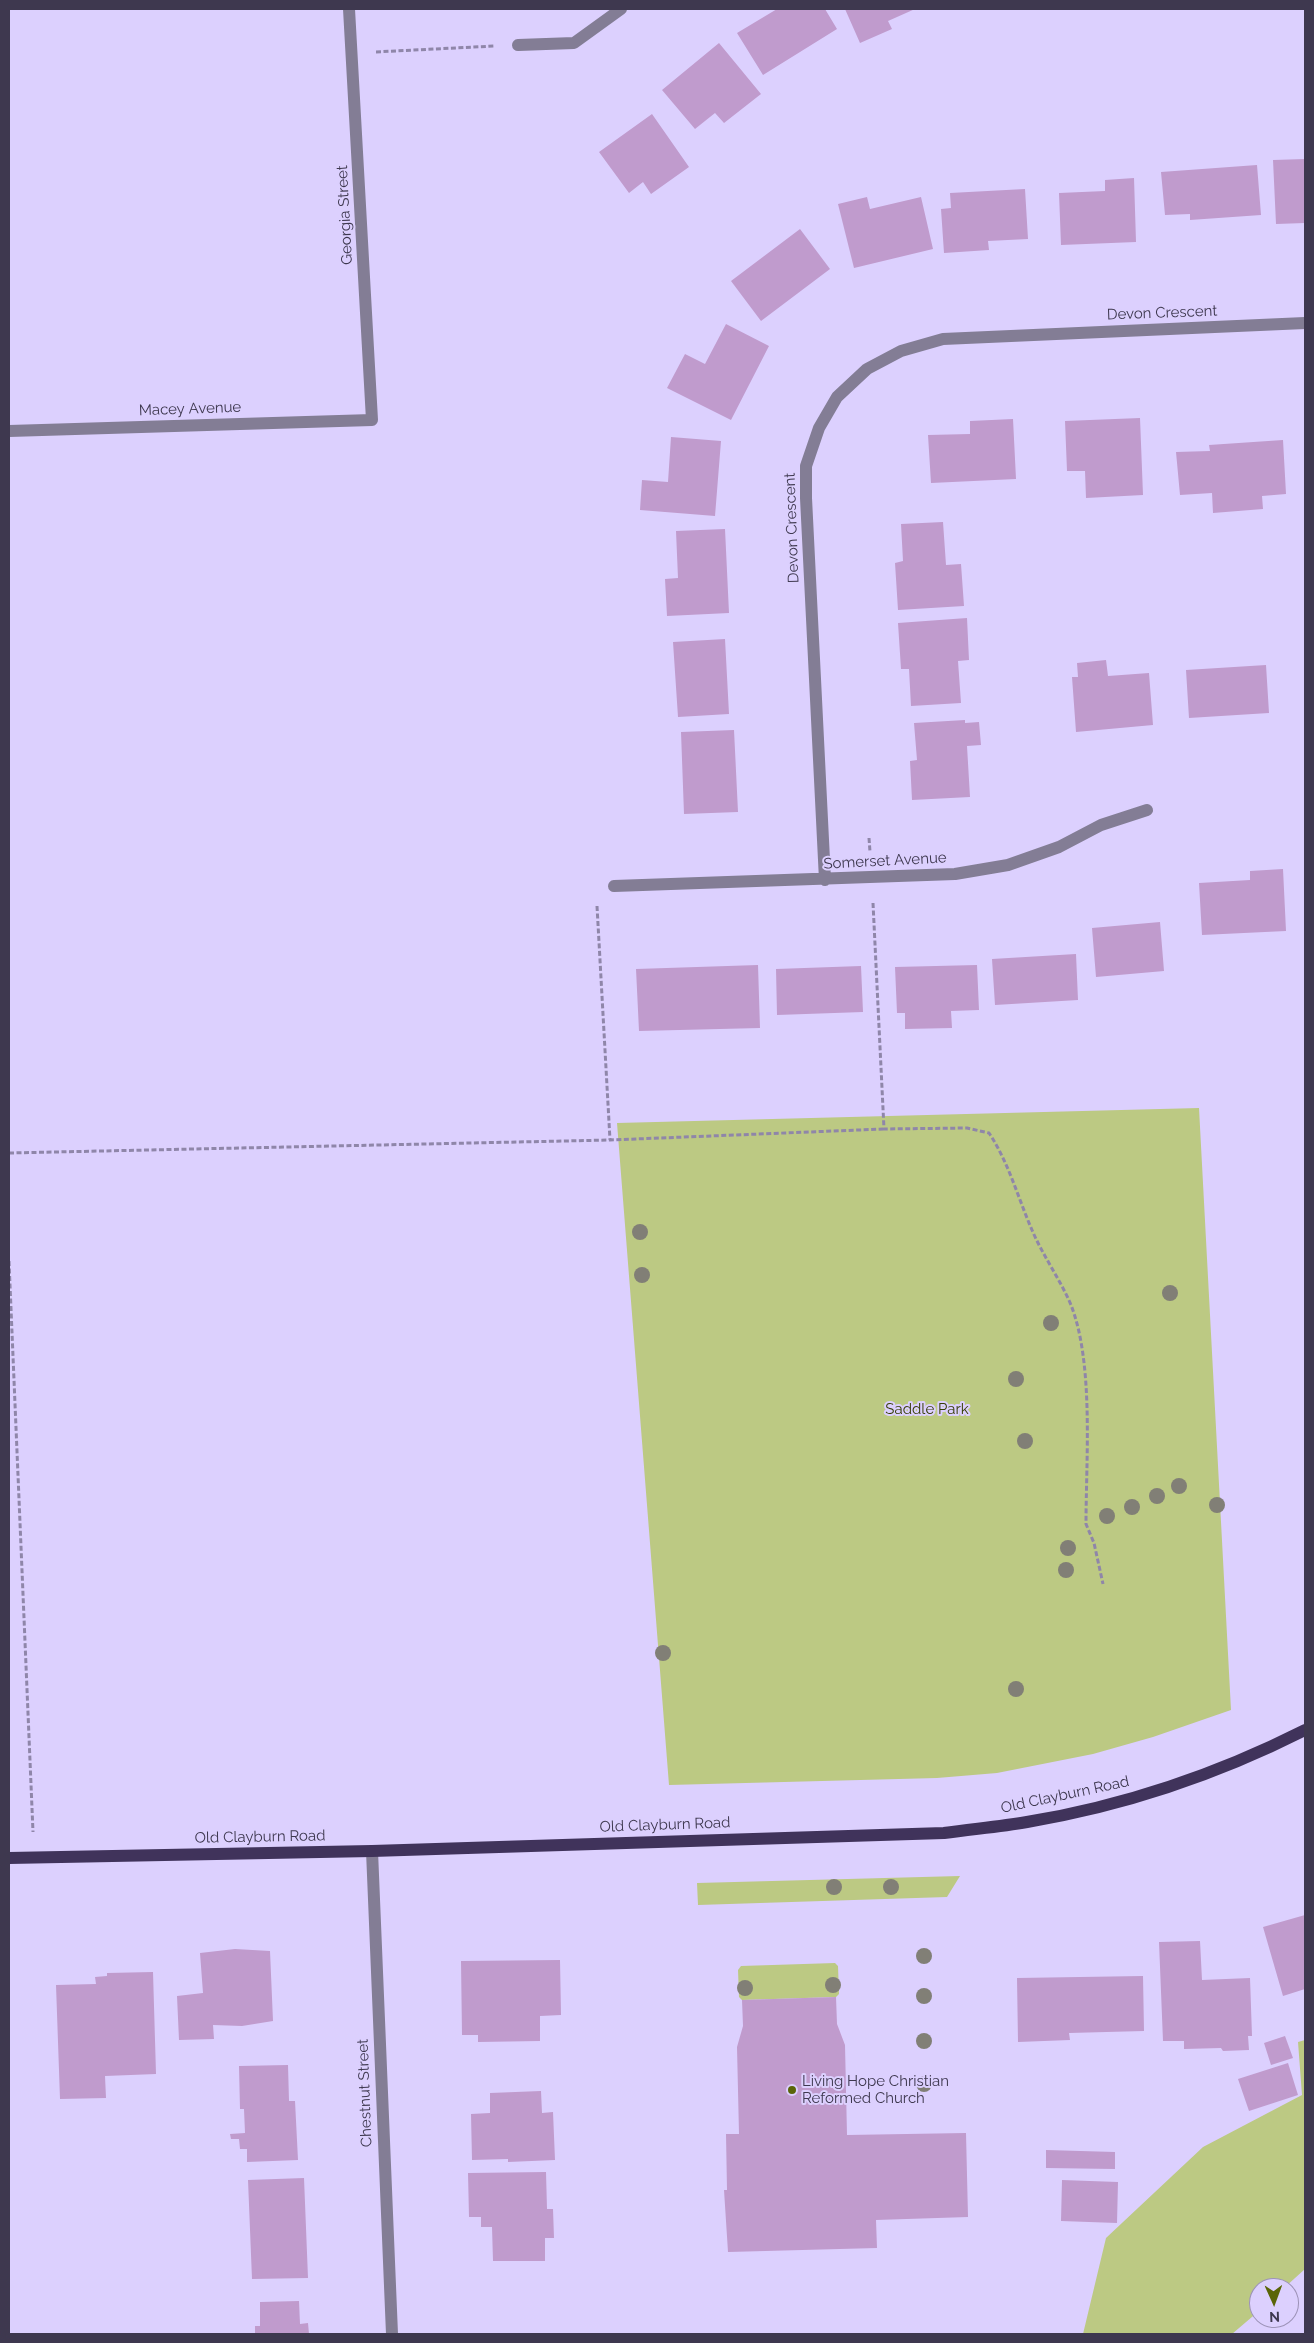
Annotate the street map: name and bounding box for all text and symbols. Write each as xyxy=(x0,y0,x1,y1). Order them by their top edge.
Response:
street label: Georgia Street xyxy=(333,165,357,265)
street label: Devon Crescent xyxy=(1106,302,1218,324)
street label: Macey Avenue xyxy=(138,398,242,420)
street label: Devon Crescent xyxy=(781,472,803,584)
street label: Somerset Avenue xyxy=(823,849,947,873)
park label: Saddle Park xyxy=(885,1400,969,1418)
street label: Old Clayburn Road xyxy=(999,1773,1131,1817)
street label: Old Clayburn Road xyxy=(599,1814,731,1836)
street label: Old Clayburn Road xyxy=(194,1827,326,1847)
street label: Chestnut Street xyxy=(354,2039,376,2147)
place label: Living Hope Christian Reformed Church xyxy=(802,2072,949,2107)
marker: Living Hope Christian Reformed Church xyxy=(786,2084,798,2096)
north arrow xyxy=(1249,2278,1299,2328)
text: N xyxy=(1269,2309,1280,2325)

